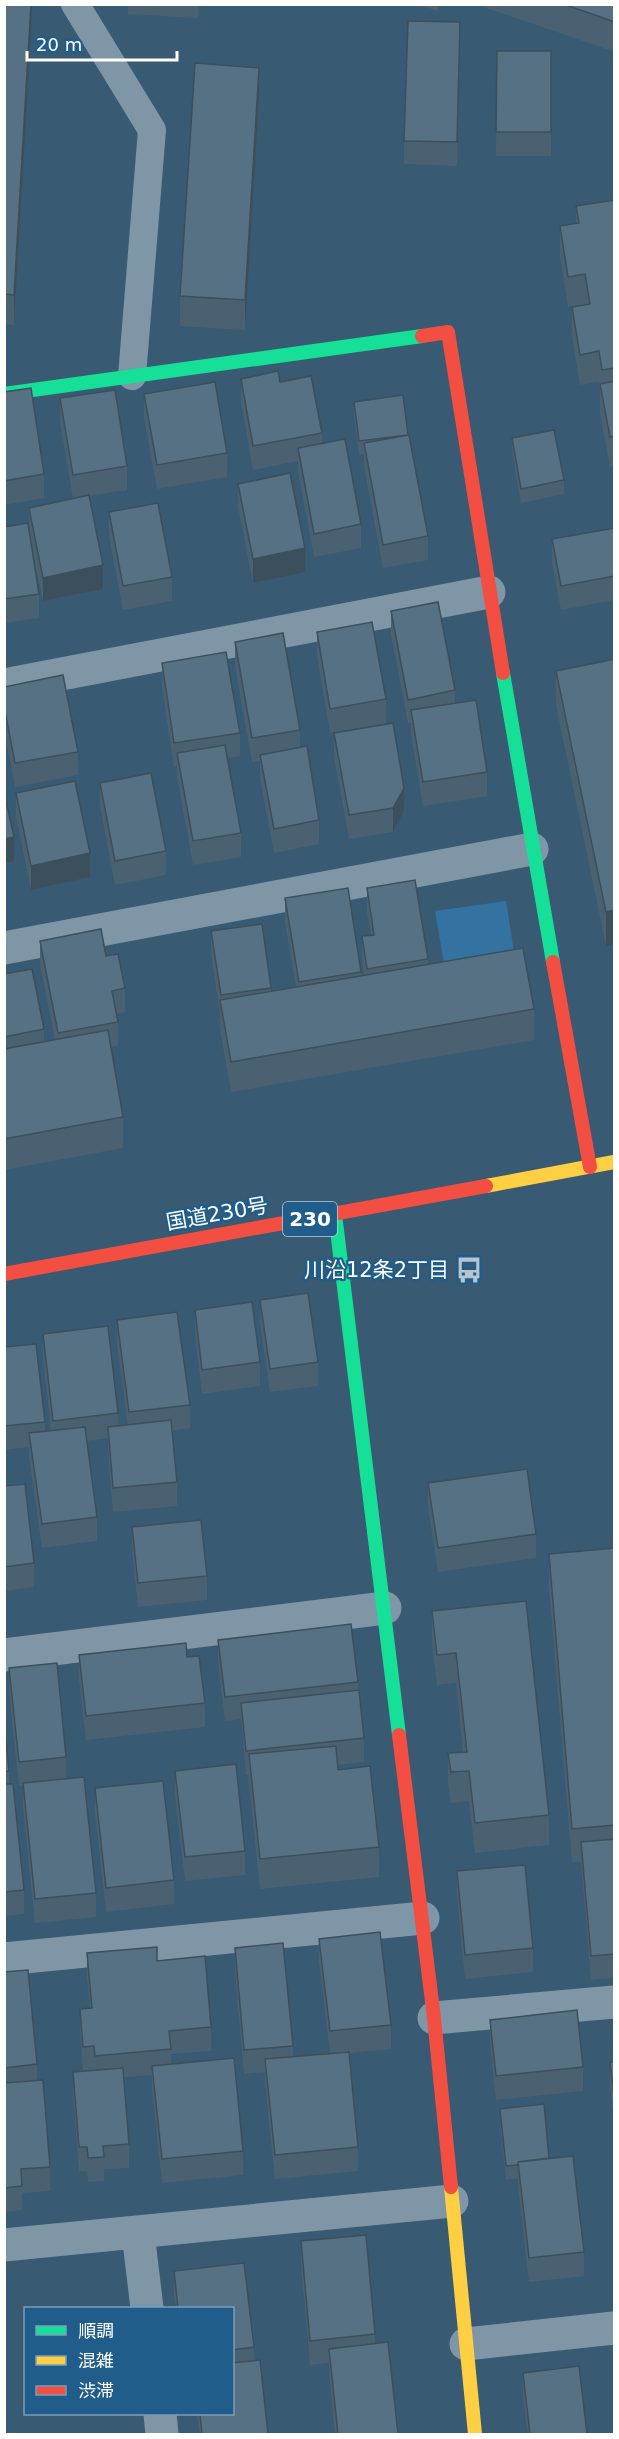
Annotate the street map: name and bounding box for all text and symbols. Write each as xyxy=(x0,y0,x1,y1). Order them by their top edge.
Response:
scale bar xyxy=(27,24,177,62)
text: 20 m xyxy=(36,34,82,55)
street label: 国道230号 xyxy=(164,1193,270,1235)
road number: 230 xyxy=(283,1202,337,1236)
bus stop icon: 川沿12条2丁目 xyxy=(454,1255,484,1285)
place label: 川沿12条2丁目 xyxy=(304,1258,449,1282)
legend xyxy=(24,2307,234,2415)
text: 順調 xyxy=(78,2320,114,2341)
text: 混雑 xyxy=(78,2350,114,2371)
text: 渋滞 xyxy=(78,2380,114,2401)

